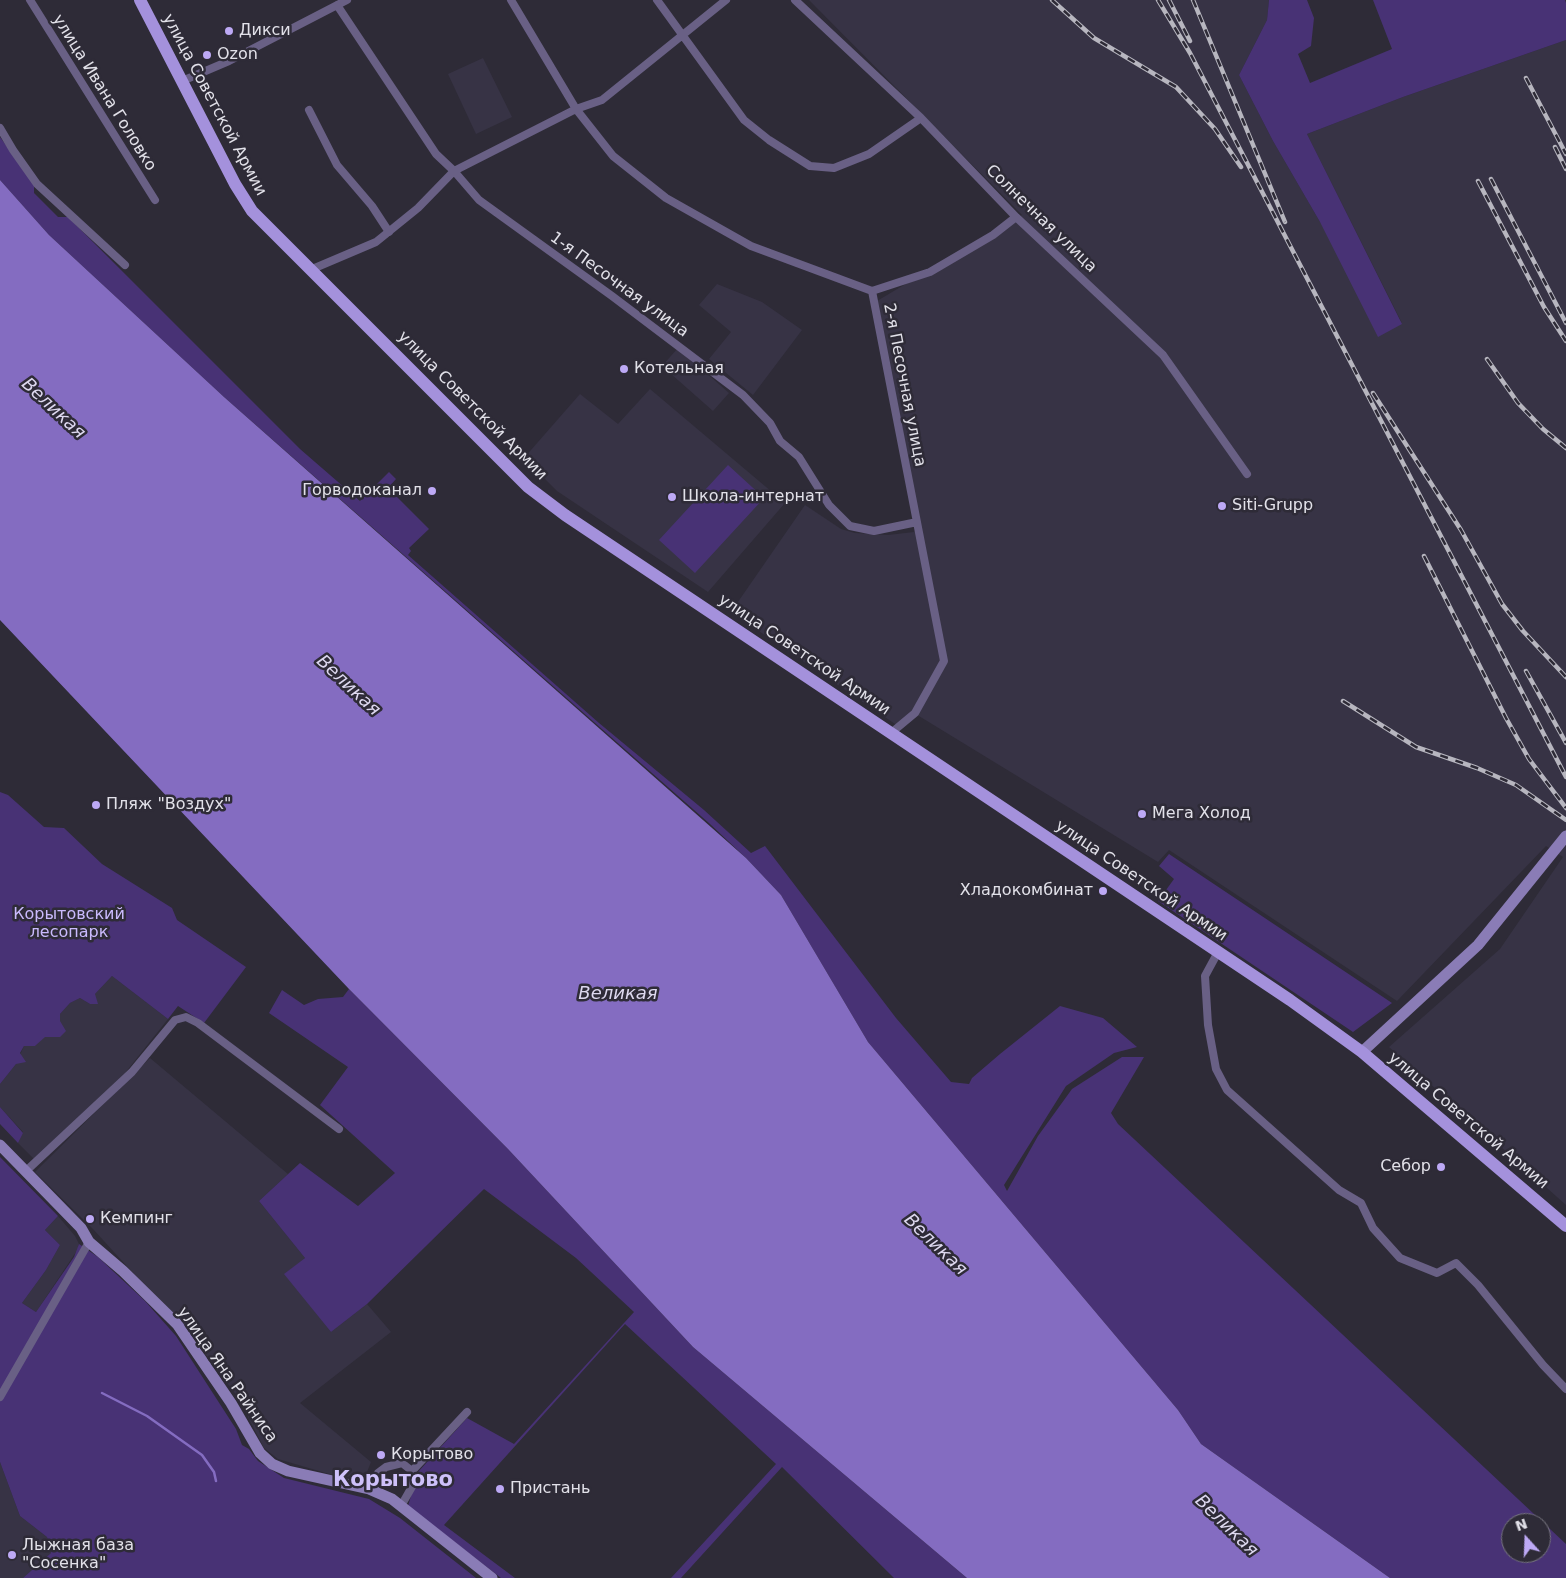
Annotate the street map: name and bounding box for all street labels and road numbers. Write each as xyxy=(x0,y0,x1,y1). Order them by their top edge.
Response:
street label: улица Ивана Головко xyxy=(48,11,160,175)
street label: улица Советской Армии xyxy=(158,11,270,199)
street label: Солнечная улица xyxy=(982,161,1100,277)
street label: 1-я Песочная улица xyxy=(546,228,692,342)
street label: 2-я Песочная улица xyxy=(879,302,929,468)
street label: улица Советской Армии xyxy=(393,327,551,485)
street label: улица Советской Армии xyxy=(714,590,894,720)
street label: улица Советской Армии xyxy=(1051,816,1231,946)
street label: улица Советской Армии xyxy=(1384,1048,1552,1194)
street label: улица Яна Райниса xyxy=(173,1303,281,1447)

